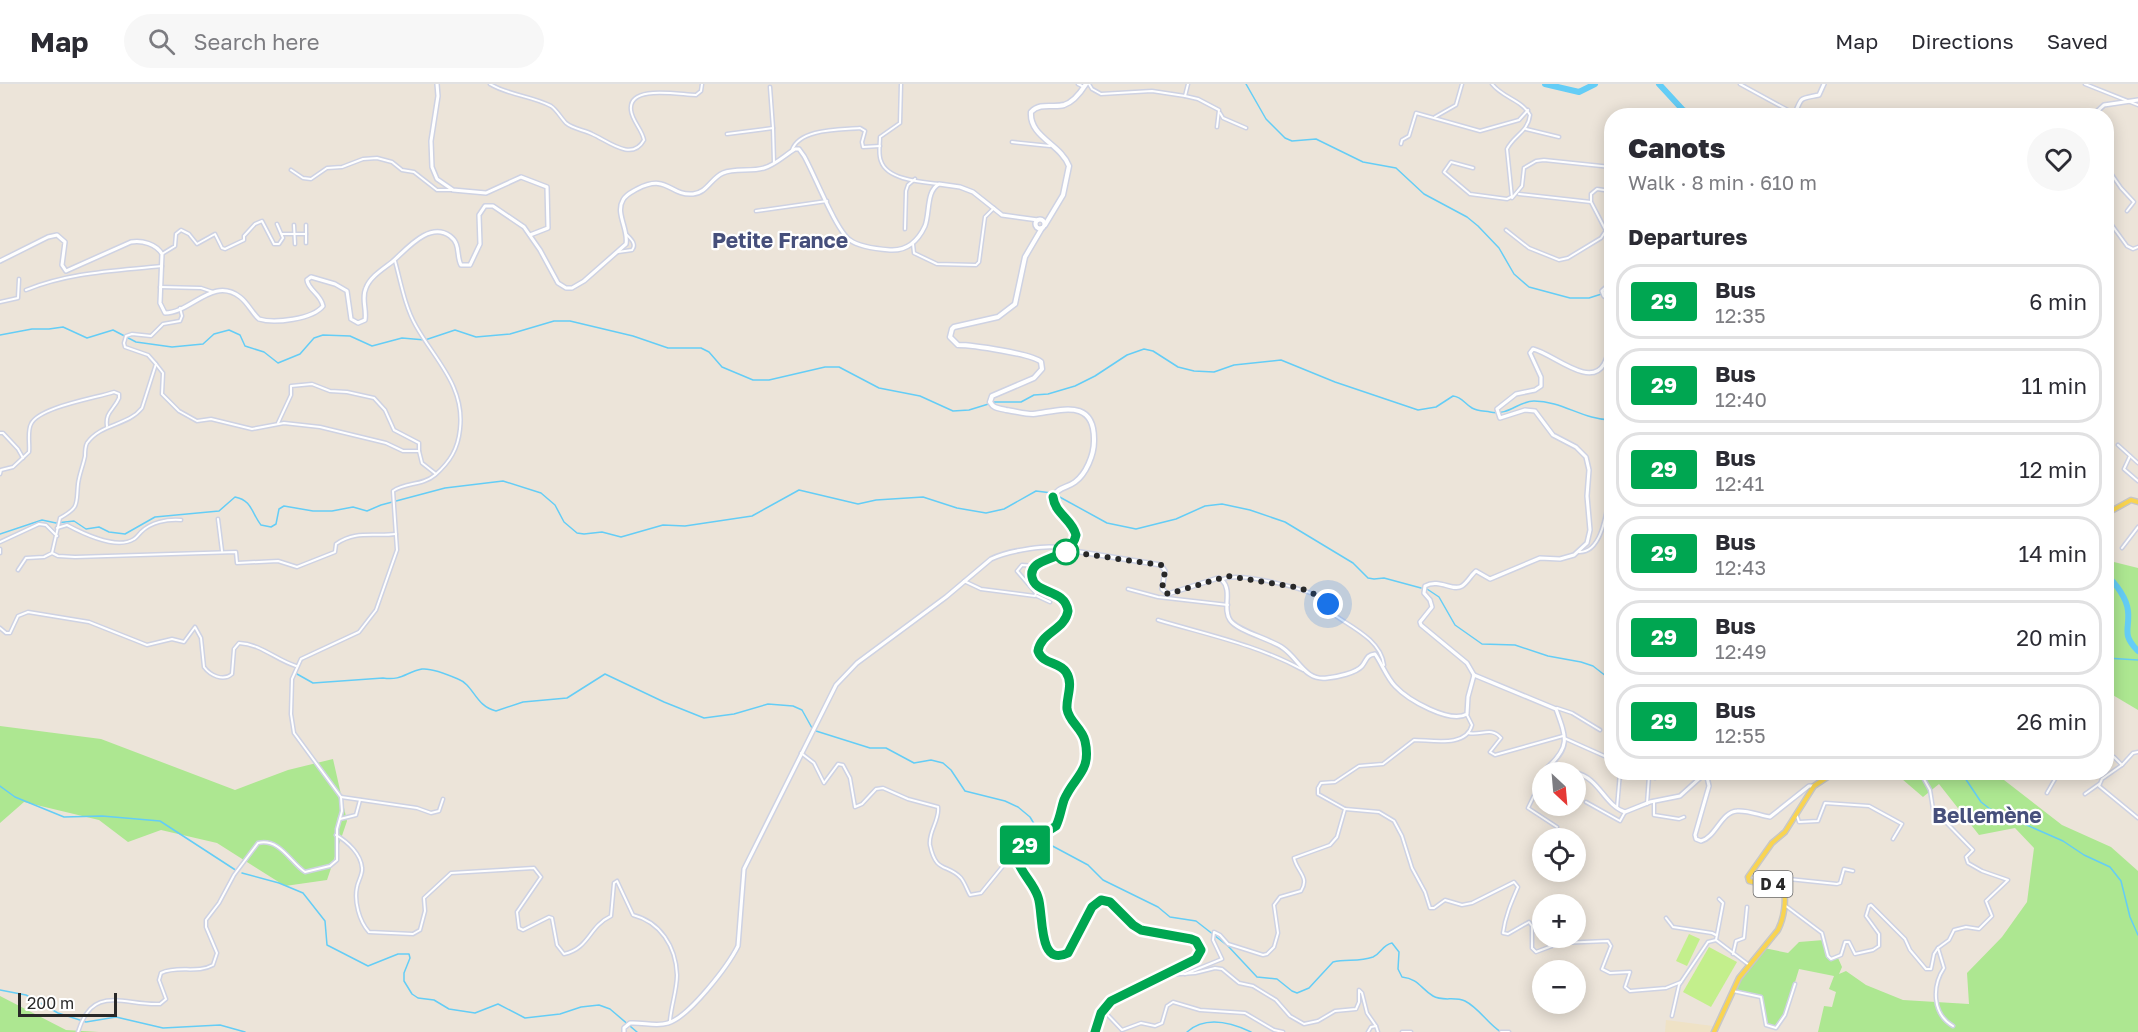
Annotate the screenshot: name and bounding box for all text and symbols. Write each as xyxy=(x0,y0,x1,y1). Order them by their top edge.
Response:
search box xyxy=(124,14,544,68)
text: Map xyxy=(30,25,88,58)
icon: search xyxy=(145,25,178,58)
text: Search here xyxy=(193,28,319,55)
text: Map xyxy=(1835,28,1878,54)
text: Directions xyxy=(1911,28,2014,54)
text: Saved xyxy=(2047,28,2108,54)
button: heart xyxy=(2027,128,2090,191)
text: Canots xyxy=(1628,131,1725,164)
text: Walk · 8 min · 610 m xyxy=(1628,170,1817,194)
text: Departures xyxy=(1628,223,1747,250)
district label: Petite France xyxy=(712,227,848,253)
text: Bus xyxy=(1715,276,1756,303)
text: 29 xyxy=(1651,288,1677,314)
text: 6 min xyxy=(2029,288,2087,315)
text: 12:35 xyxy=(1715,303,1766,327)
text: Bus xyxy=(1715,360,1756,387)
text: 29 xyxy=(1651,372,1677,398)
text: 11 min xyxy=(2021,372,2087,399)
text: 12:40 xyxy=(1715,387,1767,411)
text: Bus xyxy=(1715,444,1756,471)
text: 29 xyxy=(1651,456,1677,482)
text: 12 min xyxy=(2019,456,2087,483)
text: 12:41 xyxy=(1715,471,1764,495)
text: Bus xyxy=(1715,528,1756,555)
unlabelled marker xyxy=(1053,539,1079,565)
text: 29 xyxy=(1651,540,1677,566)
text: 14 min xyxy=(2019,540,2087,567)
text: 12:43 xyxy=(1715,555,1766,579)
your location xyxy=(1313,589,1343,619)
text: Bus xyxy=(1715,612,1756,639)
text: 29 xyxy=(1651,624,1677,650)
text: 20 min xyxy=(2016,624,2087,651)
text: 12:49 xyxy=(1715,639,1767,663)
text: Bus xyxy=(1715,696,1756,723)
text: 29 xyxy=(1651,708,1677,734)
text: 26 min xyxy=(2017,708,2087,735)
text: 12:55 xyxy=(1715,723,1766,747)
north arrow xyxy=(1532,762,1586,816)
map controls xyxy=(1532,762,1586,1014)
district label: Bellemène xyxy=(1932,802,2042,828)
line badge: 29 xyxy=(998,826,1052,864)
button: locate xyxy=(1532,828,1586,882)
text: 29 xyxy=(1012,832,1038,858)
road number: D 4 xyxy=(1754,871,1792,897)
button: + xyxy=(1532,894,1586,948)
button: − xyxy=(1532,960,1586,1014)
scale bar xyxy=(18,990,117,1018)
text: 200 m xyxy=(27,993,74,1013)

